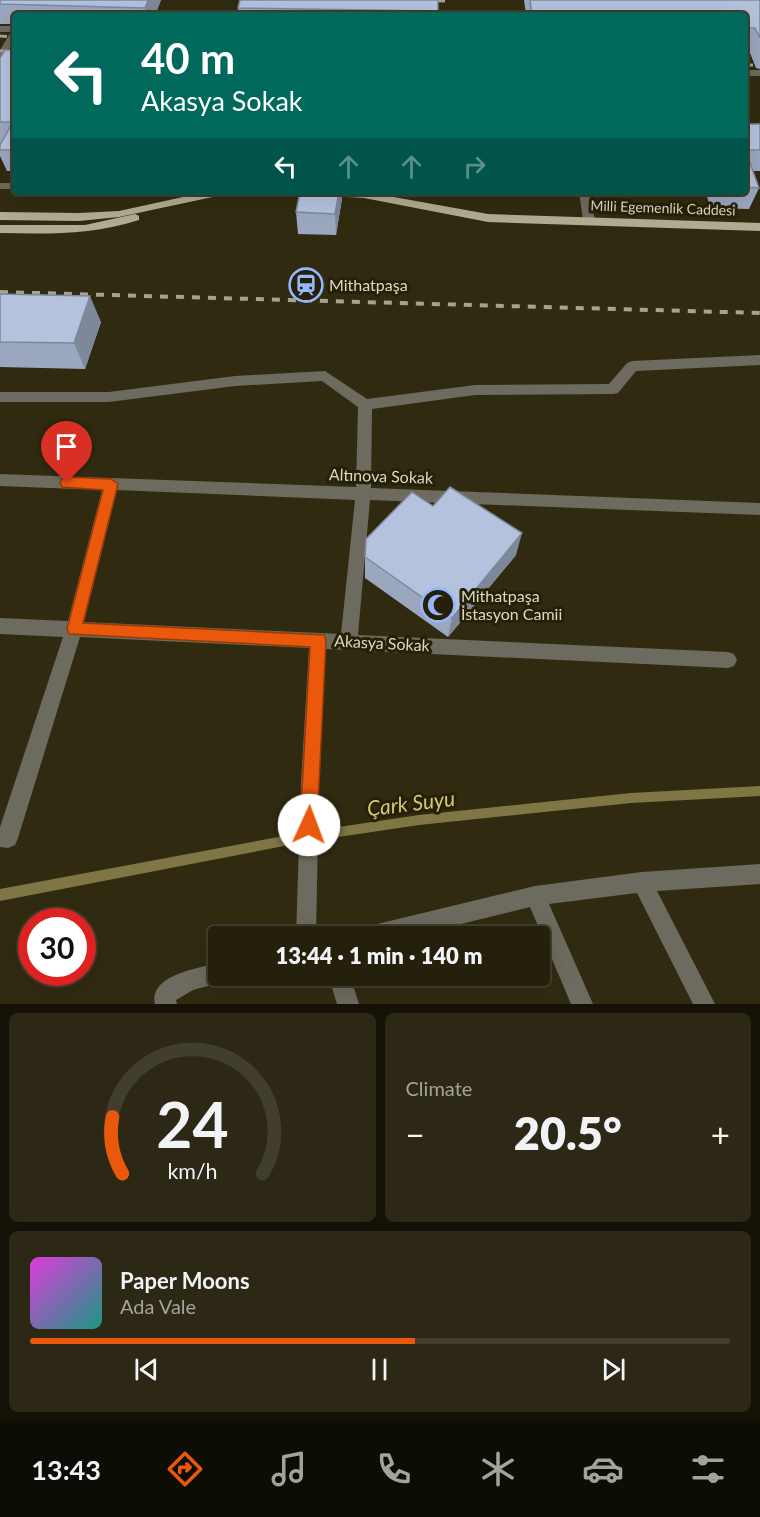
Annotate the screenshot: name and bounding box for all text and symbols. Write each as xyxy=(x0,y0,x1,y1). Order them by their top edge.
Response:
text: 40 m xyxy=(141,33,235,83)
icon: left xyxy=(42,36,120,114)
text: Akasya Sokak xyxy=(141,84,303,117)
icon: left xyxy=(269,150,302,183)
icon: ahead xyxy=(332,150,365,183)
icon: ahead xyxy=(395,150,428,183)
icon: right xyxy=(458,150,491,183)
street label: Milli Egemenlik Caddesi xyxy=(590,196,736,219)
station icon: Mithatpaşa xyxy=(288,267,324,303)
place label: Mithatpaşa xyxy=(329,275,408,294)
pin xyxy=(41,421,92,483)
icon: arrive xyxy=(50,430,83,463)
street label: Altınova Sokak xyxy=(329,464,434,487)
place label: Mithatpaşa İstasyon Camii xyxy=(461,586,562,623)
mosque icon: Mithatpaşa İstasyon Camii xyxy=(420,587,456,623)
street label: Akasya Sokak xyxy=(334,631,431,655)
water label: Çark Suyu xyxy=(365,785,456,820)
position arrow xyxy=(277,793,341,857)
speed limit sign: 30 xyxy=(18,908,96,986)
text: 13:44 · 1 min · 140 m xyxy=(276,942,482,969)
text: Climate xyxy=(406,1076,472,1100)
text: 24 xyxy=(156,1086,228,1161)
text: 20.5° xyxy=(514,1106,622,1160)
text: − xyxy=(406,1114,425,1154)
text: + xyxy=(711,1114,730,1154)
text: km/h xyxy=(167,1159,217,1185)
text: Paper Moons xyxy=(120,1267,250,1294)
text: Ada Vale xyxy=(120,1294,196,1318)
icon: previous xyxy=(130,1353,163,1386)
icon: pause xyxy=(363,1353,396,1386)
icon: next xyxy=(597,1353,630,1386)
icon: directions xyxy=(164,1448,206,1490)
icon: music xyxy=(268,1448,310,1490)
icon: phone xyxy=(373,1448,415,1490)
icon: climate xyxy=(477,1448,519,1490)
icon: car xyxy=(582,1448,624,1490)
icon: filters xyxy=(687,1448,729,1490)
text: 13:43 xyxy=(31,1453,101,1486)

